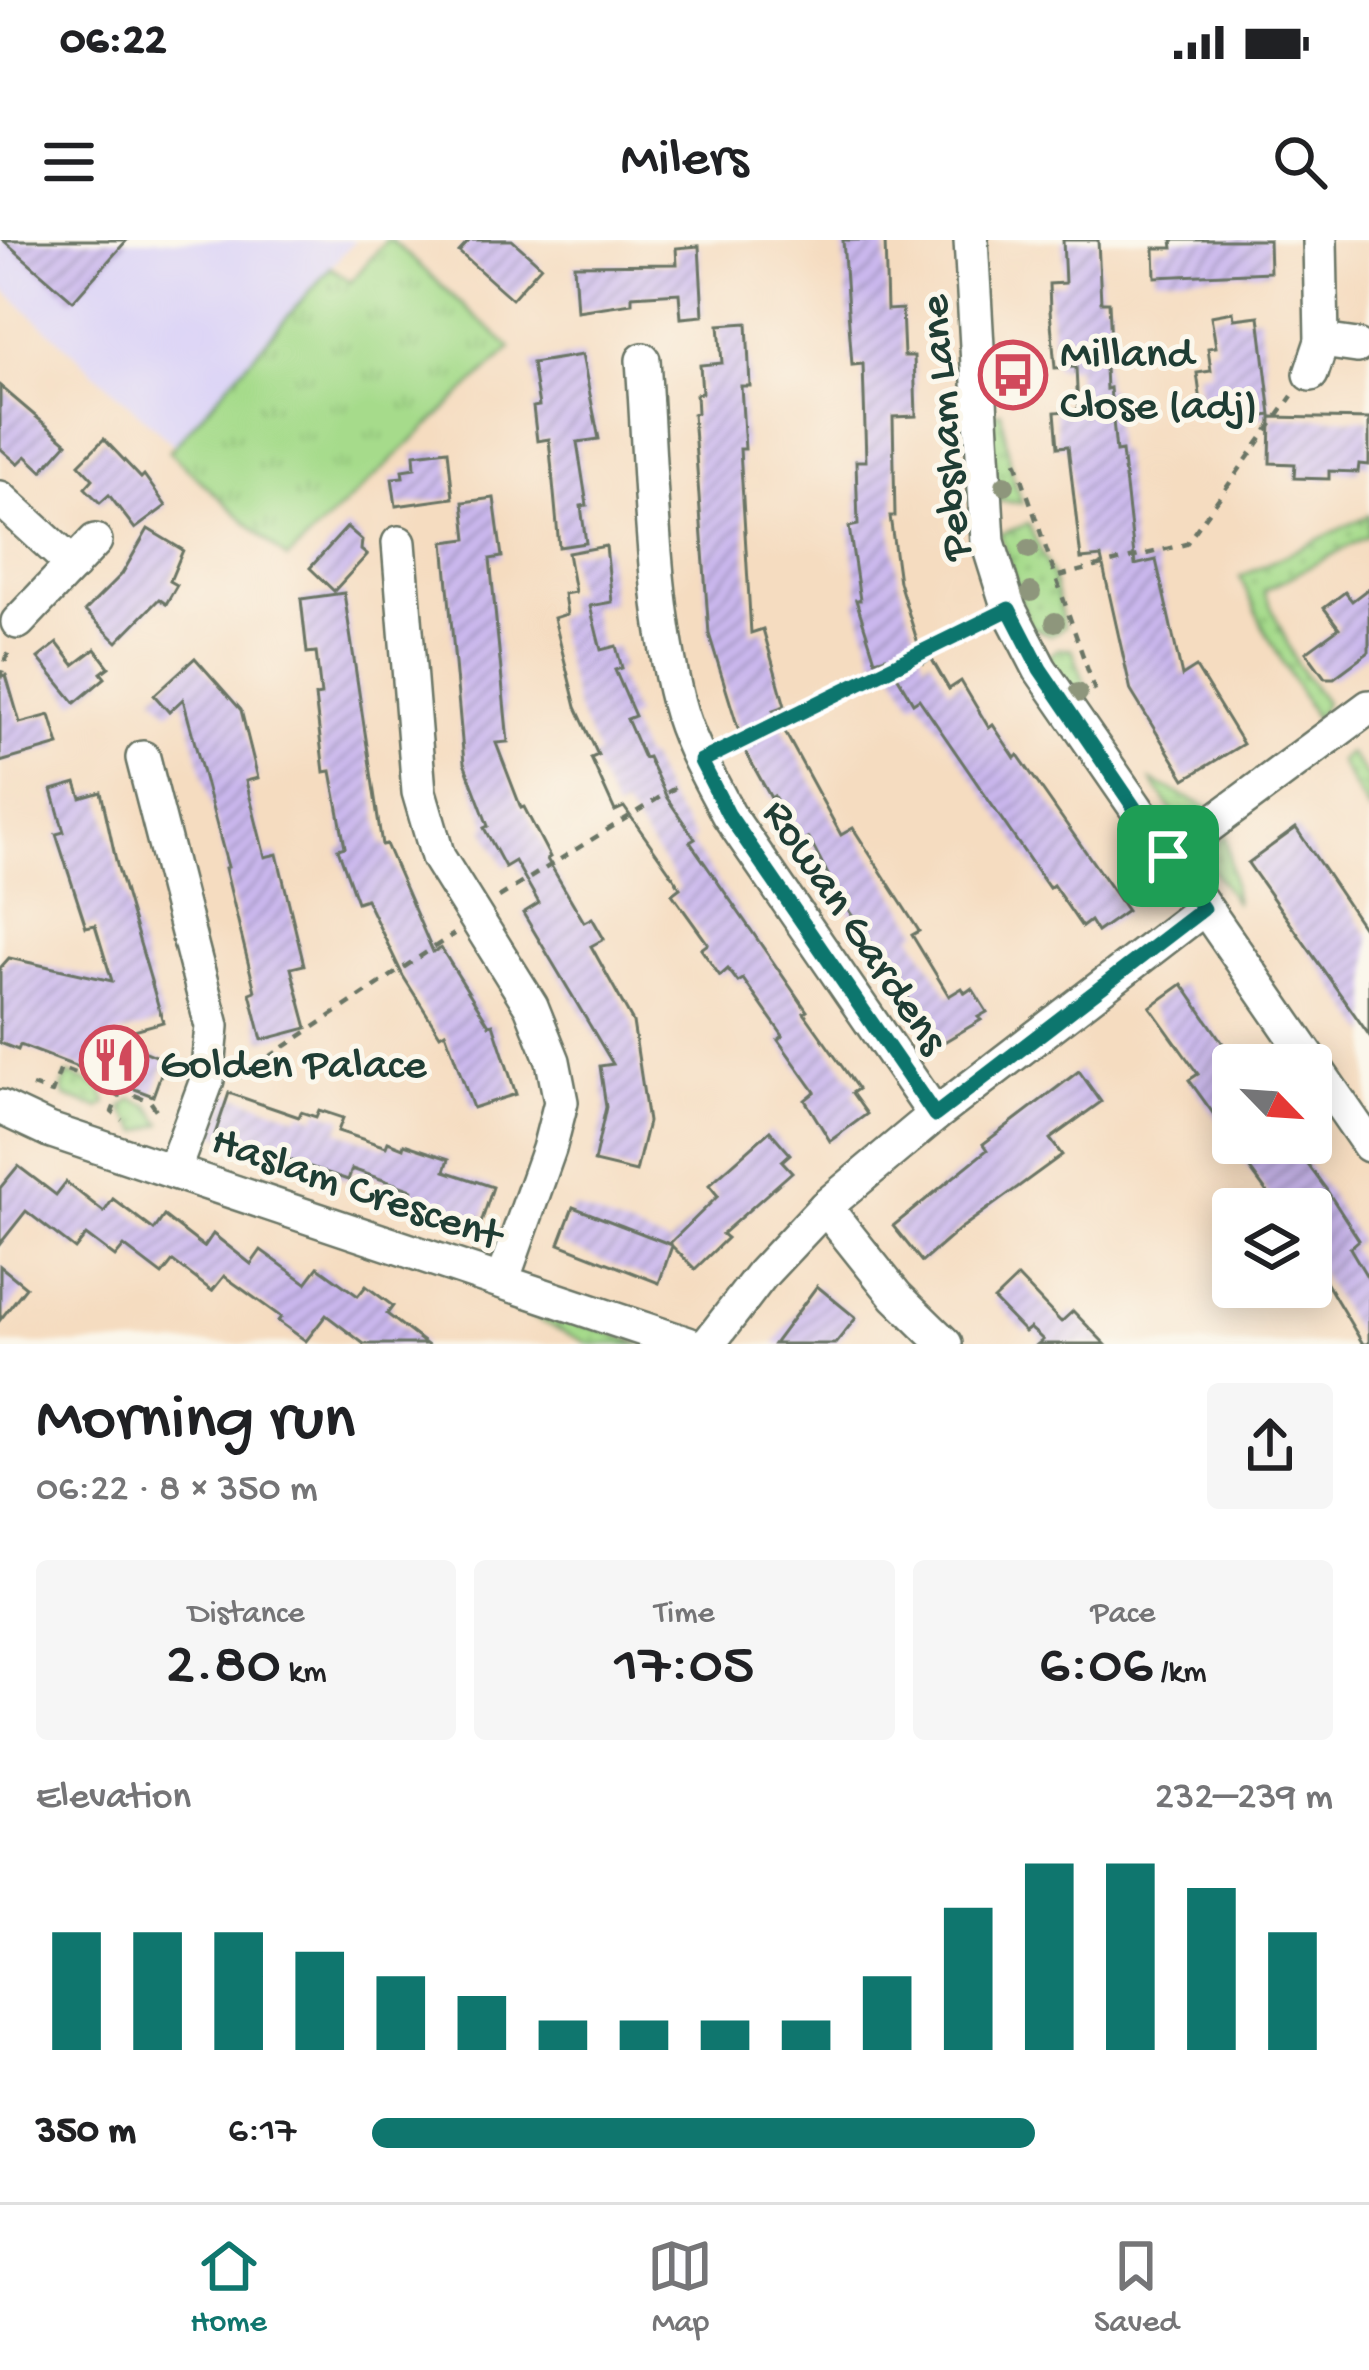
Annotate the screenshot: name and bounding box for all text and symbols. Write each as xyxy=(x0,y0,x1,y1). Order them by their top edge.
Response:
text: 06:22 xyxy=(60,16,167,69)
icon: menu xyxy=(36,129,102,195)
icon: search xyxy=(1267,129,1333,195)
text: Milers xyxy=(621,130,748,194)
street label: Pebsham Lane xyxy=(910,292,987,564)
place label: Milland Close (adj) xyxy=(1060,330,1258,435)
bus stop icon: Milland Close (adj) xyxy=(978,340,1048,410)
street label: Rowan Gardens xyxy=(748,791,958,1067)
pin xyxy=(1117,805,1219,907)
icon: arrive xyxy=(1135,823,1201,889)
restaurant icon: Golden Palace xyxy=(79,1025,149,1095)
place label: Golden Palace xyxy=(160,1041,427,1094)
north arrow xyxy=(1212,1044,1332,1164)
map controls xyxy=(1212,1044,1332,1308)
street label: Haslam Crescent xyxy=(204,1117,511,1267)
button: layers xyxy=(1212,1188,1332,1308)
button: share xyxy=(1207,1383,1333,1509)
text: Morning run xyxy=(36,1384,355,1462)
text: 06:22 · 8 × 350 m xyxy=(36,1468,318,1514)
text: Distance xyxy=(188,1596,304,1634)
text: Time xyxy=(654,1596,715,1634)
text: Pace xyxy=(1090,1596,1155,1634)
text: 2.80 xyxy=(166,1634,281,1704)
text: 17:05 xyxy=(615,1634,754,1704)
text: 6:06 xyxy=(1039,1634,1153,1704)
text: km xyxy=(281,1655,327,1693)
text: /km xyxy=(1153,1655,1207,1693)
text: Elevation xyxy=(36,1776,191,1822)
text: 232–239 m xyxy=(1155,1776,1333,1822)
text: 350 m xyxy=(36,2110,136,2156)
text: 6:17 xyxy=(228,2110,296,2156)
tab: Home xyxy=(190,2233,267,2343)
tab: Map xyxy=(647,2233,713,2343)
tab: Saved xyxy=(1094,2233,1179,2343)

